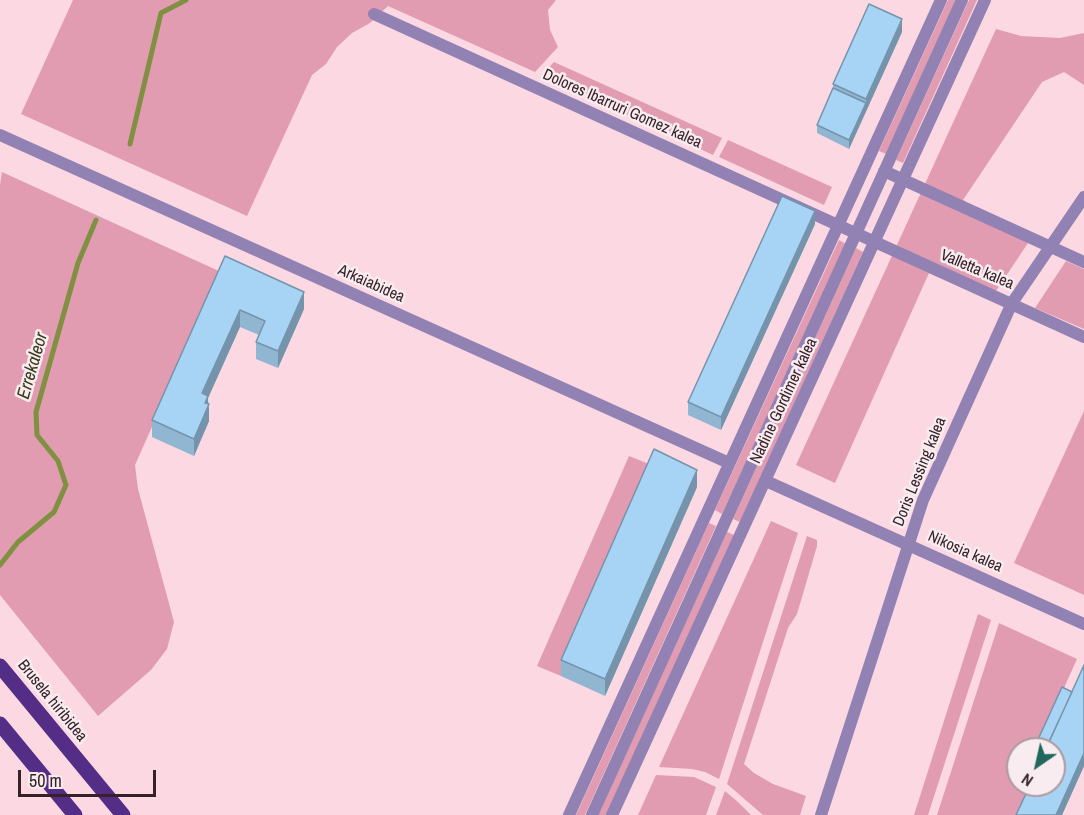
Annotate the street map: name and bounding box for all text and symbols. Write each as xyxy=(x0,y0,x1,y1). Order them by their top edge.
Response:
street label: Dolores Ibarruri Gomez kalea xyxy=(539,65,705,153)
street label: Valletta kalea xyxy=(937,246,1017,294)
street label: Arkaiabidea xyxy=(335,261,407,307)
water label: Errekaleor xyxy=(13,330,53,402)
street label: Nadine Gordimer kalea xyxy=(746,335,822,467)
street label: Doris Lessing kalea xyxy=(889,415,951,529)
street label: Nikosia kalea xyxy=(925,527,1005,577)
street label: Brusela hiribidea xyxy=(13,656,91,746)
north arrow xyxy=(1006,737,1066,797)
scale bar xyxy=(21,758,159,796)
text: 50 m xyxy=(29,768,62,793)
text: N xyxy=(1017,768,1037,792)

